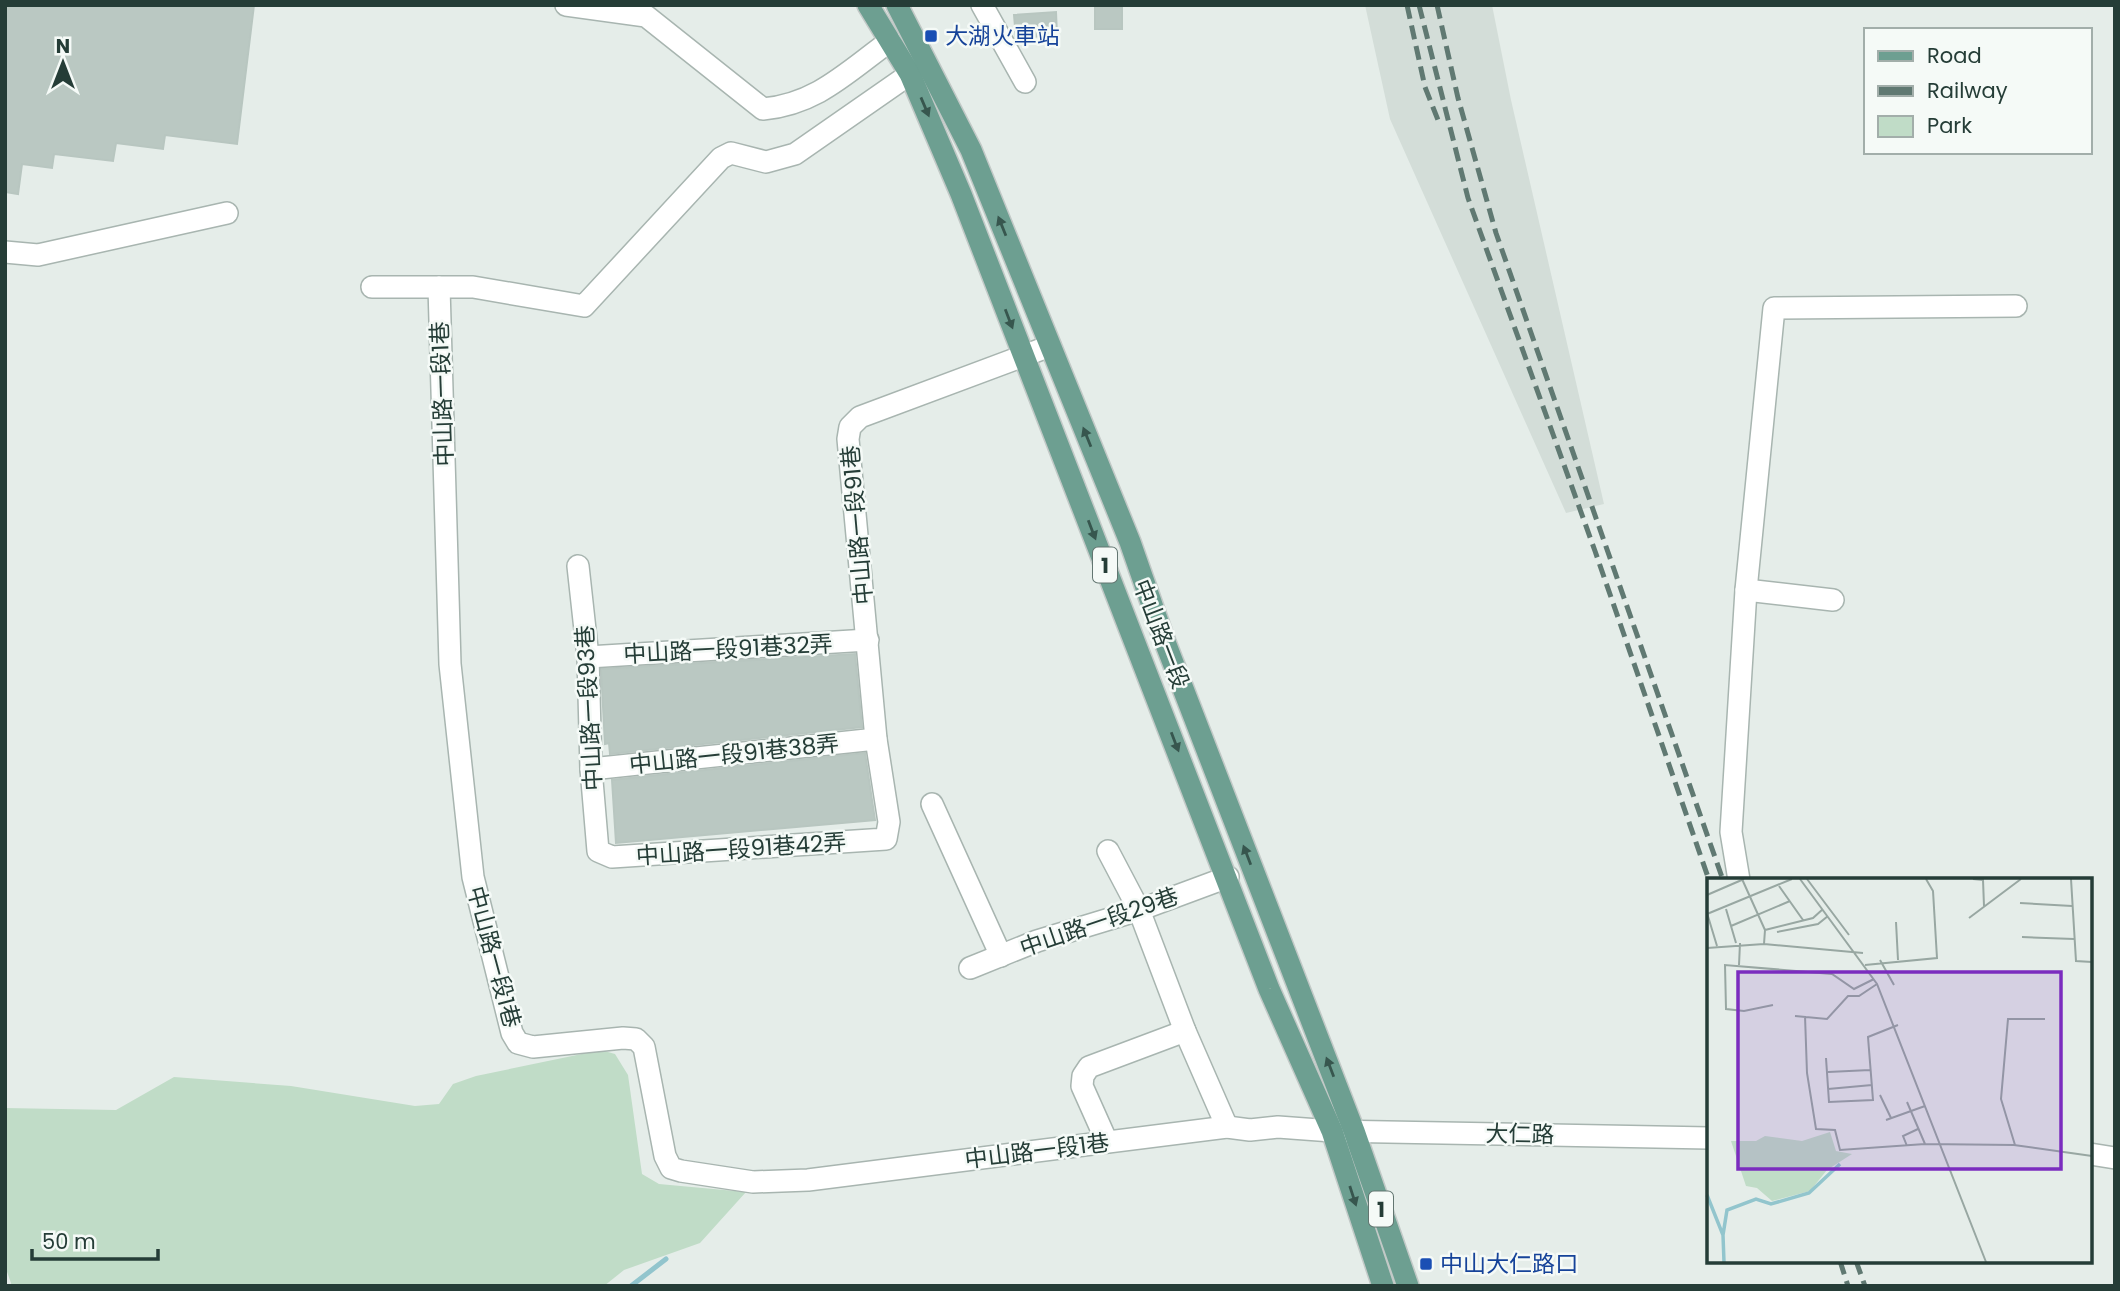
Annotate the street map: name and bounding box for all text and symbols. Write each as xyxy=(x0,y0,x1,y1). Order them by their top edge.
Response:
place label: 大湖火車站 xyxy=(945,20,1060,52)
north arrow xyxy=(28,28,98,98)
marker: 大湖火車站 xyxy=(923,28,939,44)
legend xyxy=(1864,28,2092,154)
text: N xyxy=(56,33,70,60)
text: Road xyxy=(1927,41,1982,70)
text: Railway xyxy=(1927,76,2008,105)
one-way arrow xyxy=(919,97,930,118)
text: Park xyxy=(1927,111,1972,140)
one-way arrow xyxy=(996,216,1007,237)
one-way arrow xyxy=(1004,308,1015,329)
street label: 中山路一段1巷 xyxy=(423,321,461,467)
one-way arrow xyxy=(1082,426,1093,447)
street label: 中山路一段91巷 xyxy=(834,444,880,606)
one-way arrow xyxy=(1086,520,1097,541)
road number: 1 xyxy=(1093,548,1117,582)
street label: 中山路一段 xyxy=(1125,575,1197,693)
street label: 中山路一段93巷 xyxy=(569,624,609,792)
street label: 中山路一段91巷32弄 xyxy=(622,628,834,670)
street label: 中山路一段91巷38弄 xyxy=(627,727,841,781)
one-way arrow xyxy=(1169,732,1180,753)
street label: 中山路一段91巷42弄 xyxy=(635,826,847,872)
one-way arrow xyxy=(1242,845,1253,866)
inset map xyxy=(1707,878,2092,1263)
street label: 中山路一段29巷 xyxy=(1015,880,1183,964)
street label: 中山路一段1巷 xyxy=(460,883,528,1031)
one-way arrow xyxy=(1324,1057,1335,1078)
street label: 大仁路 xyxy=(1485,1117,1555,1151)
street label: 中山路一段1巷 xyxy=(963,1126,1111,1176)
one-way arrow xyxy=(1348,1185,1359,1206)
road number: 1 xyxy=(1369,1192,1393,1226)
scale bar xyxy=(32,1218,158,1262)
text: 50 m xyxy=(42,1227,96,1256)
place label: 中山大仁路口 xyxy=(1440,1248,1578,1280)
marker: 中山大仁路口 xyxy=(1418,1256,1434,1272)

